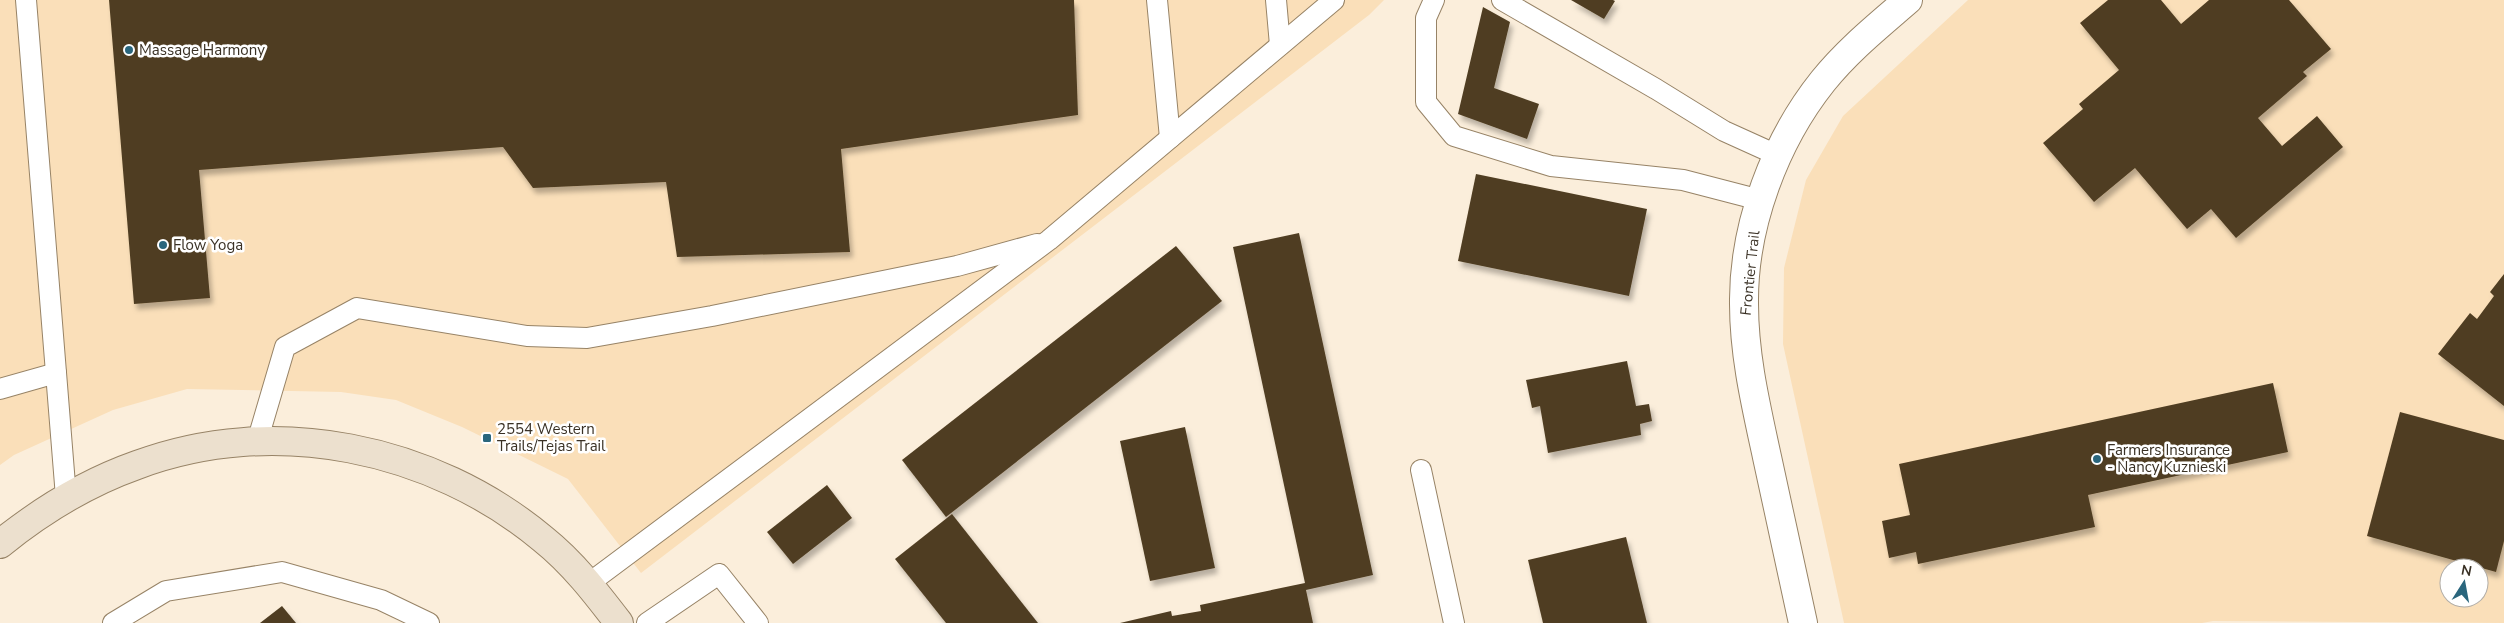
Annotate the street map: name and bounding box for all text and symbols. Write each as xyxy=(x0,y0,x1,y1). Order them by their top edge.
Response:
place label: Massage Harmony xyxy=(139,40,265,60)
marker: Massage Harmony xyxy=(123,44,135,56)
street label: Frontier Trail xyxy=(1736,229,1764,316)
place label: Flow Yoga xyxy=(173,235,243,255)
marker: Flow Yoga xyxy=(157,239,169,251)
place label: 2554 Western Trails/Tejas Trail xyxy=(497,419,606,456)
marker: 2554 Western Trails/Tejas Trail xyxy=(481,432,493,444)
place label: Farmers Insurance - Nancy Kuznieski xyxy=(2107,440,2230,477)
marker: Farmers Insurance - Nancy Kuznieski xyxy=(2091,453,2103,465)
north arrow xyxy=(2439,558,2489,608)
text: N xyxy=(2459,560,2473,581)

